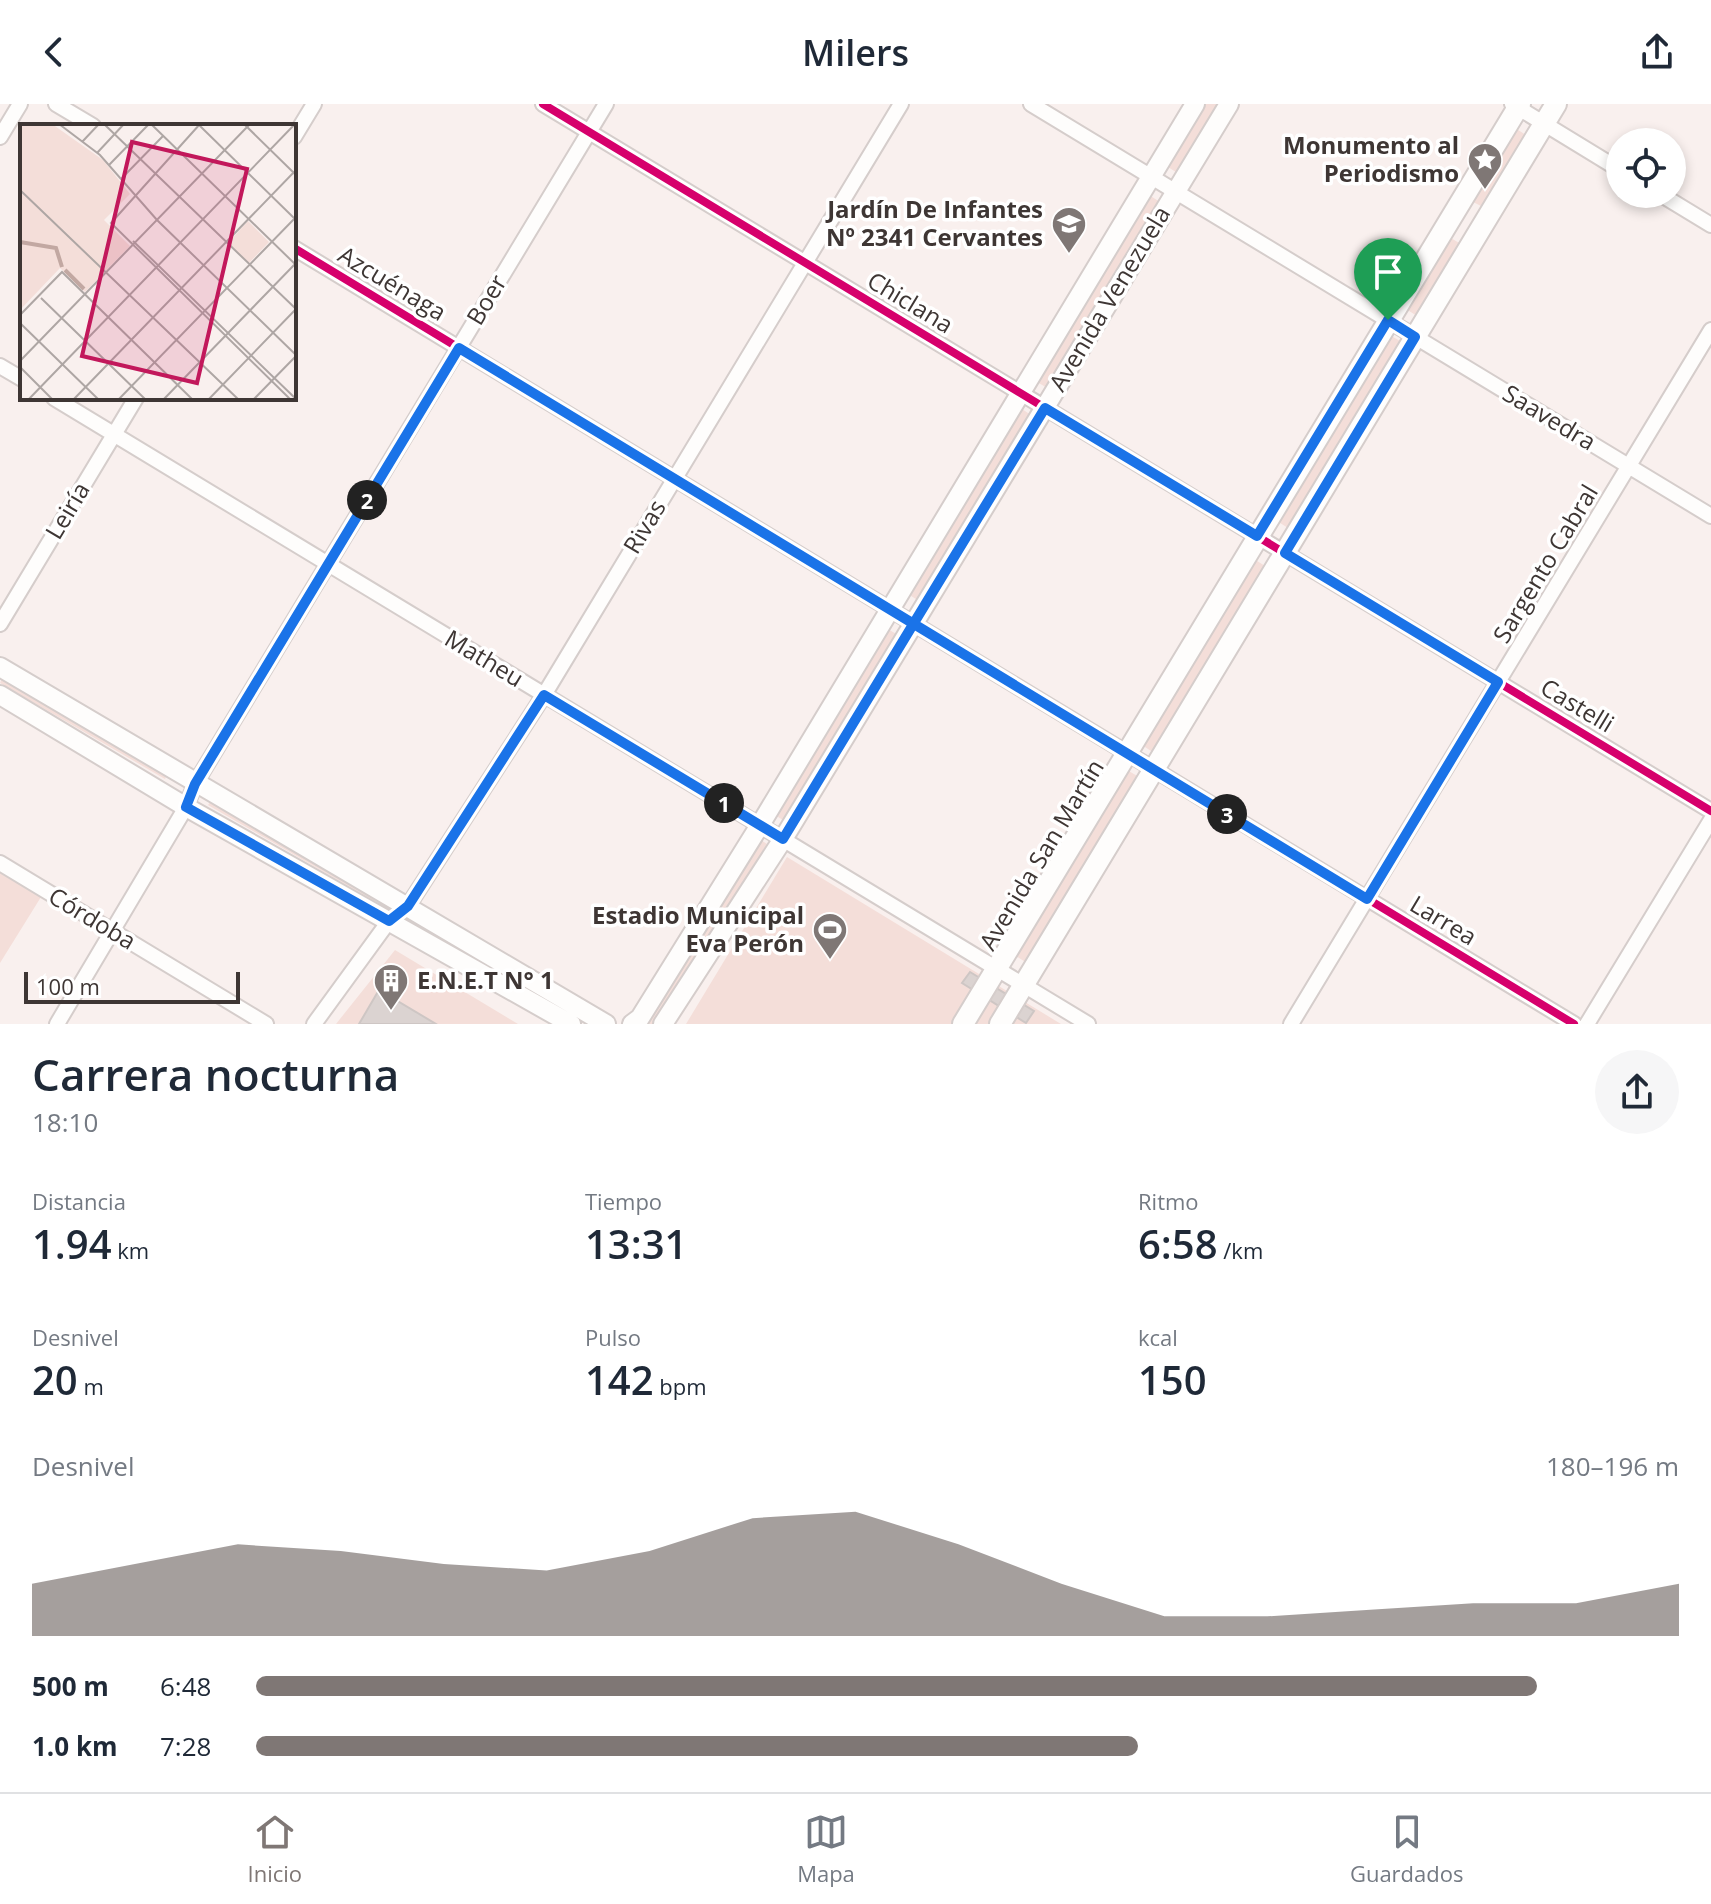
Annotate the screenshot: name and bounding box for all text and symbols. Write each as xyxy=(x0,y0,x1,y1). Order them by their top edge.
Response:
text: Milers xyxy=(802,28,909,77)
icon: back xyxy=(32,30,76,74)
icon: share xyxy=(1635,30,1679,74)
inset map xyxy=(20,124,296,400)
place label: Monumento al Periodismo xyxy=(1283,128,1459,189)
map controls xyxy=(1606,128,1686,208)
button: locate xyxy=(1606,128,1686,208)
place icon: Monumento al Periodismo xyxy=(1466,141,1504,191)
place label: Jardín De Infantes Nº 2341 Cervantes xyxy=(825,192,1043,253)
street label: Avenida Venezuela xyxy=(1040,200,1177,397)
school or university icon: Jardín De Infantes Nº 2341 Cervantes xyxy=(1050,205,1088,255)
street label: Azcuénaga xyxy=(333,238,453,328)
pin xyxy=(1354,238,1422,320)
icon: arrive xyxy=(1366,250,1410,294)
street label: Chiclana xyxy=(862,263,960,340)
street label: Boer xyxy=(458,268,514,331)
street label: Saavedra xyxy=(1497,376,1602,457)
street label: Leiría xyxy=(37,475,97,545)
street label: Sargento Cabral xyxy=(1484,478,1605,648)
pin: 2 xyxy=(347,480,387,520)
text: 2 xyxy=(361,485,373,515)
street label: Rivas xyxy=(615,493,673,559)
street label: Matheu xyxy=(439,621,530,694)
street label: Castelli xyxy=(1535,670,1621,739)
street label: Avenida San Martín xyxy=(971,753,1111,956)
pin: 1 xyxy=(704,783,744,823)
text: 1 xyxy=(718,788,730,818)
pin: 3 xyxy=(1207,794,1247,834)
text: 3 xyxy=(1221,799,1233,829)
street label: Córdoba xyxy=(43,879,143,957)
street label: Larrea xyxy=(1404,887,1483,952)
place label: Estadio Municipal Eva Perón xyxy=(592,898,804,959)
sports icon: Estadio Municipal Eva Perón xyxy=(811,911,849,961)
building icon: E.N.E.T N° 1 xyxy=(372,962,410,1012)
place label: E.N.E.T N° 1 xyxy=(417,963,554,996)
scale bar xyxy=(24,968,240,1004)
text: 100 m xyxy=(36,971,100,1001)
text: Carrera nocturna xyxy=(32,1044,399,1104)
button: share xyxy=(1595,1050,1679,1134)
text: 18:10 xyxy=(32,1104,98,1140)
text: Distancia xyxy=(32,1186,126,1216)
text: Tiempo xyxy=(585,1186,662,1216)
text: Ritmo xyxy=(1138,1186,1199,1216)
text: 1.94 xyxy=(32,1216,112,1271)
text: 13:31 xyxy=(585,1216,687,1271)
text: 6:58 xyxy=(1138,1216,1218,1271)
text: km xyxy=(112,1235,149,1265)
text: /km xyxy=(1218,1235,1263,1265)
text: Desnivel xyxy=(32,1322,119,1352)
text: Pulso xyxy=(585,1322,641,1352)
text: kcal xyxy=(1138,1322,1178,1352)
text: 20 xyxy=(32,1352,78,1407)
text: 142 xyxy=(585,1352,654,1407)
text: 150 xyxy=(1138,1352,1207,1407)
text: m xyxy=(78,1371,104,1401)
text: bpm xyxy=(654,1371,707,1401)
text: Desnivel xyxy=(32,1448,135,1484)
text: 180–196 m xyxy=(1546,1448,1679,1484)
text: 500 m xyxy=(32,1668,109,1704)
text: 6:48 xyxy=(160,1668,211,1704)
text: 1.0 km xyxy=(32,1728,118,1764)
text: 7:28 xyxy=(160,1728,211,1764)
tab: Inicio xyxy=(248,1810,302,1888)
tab: Mapa xyxy=(797,1810,855,1888)
tab: Guardados xyxy=(1350,1810,1463,1888)

